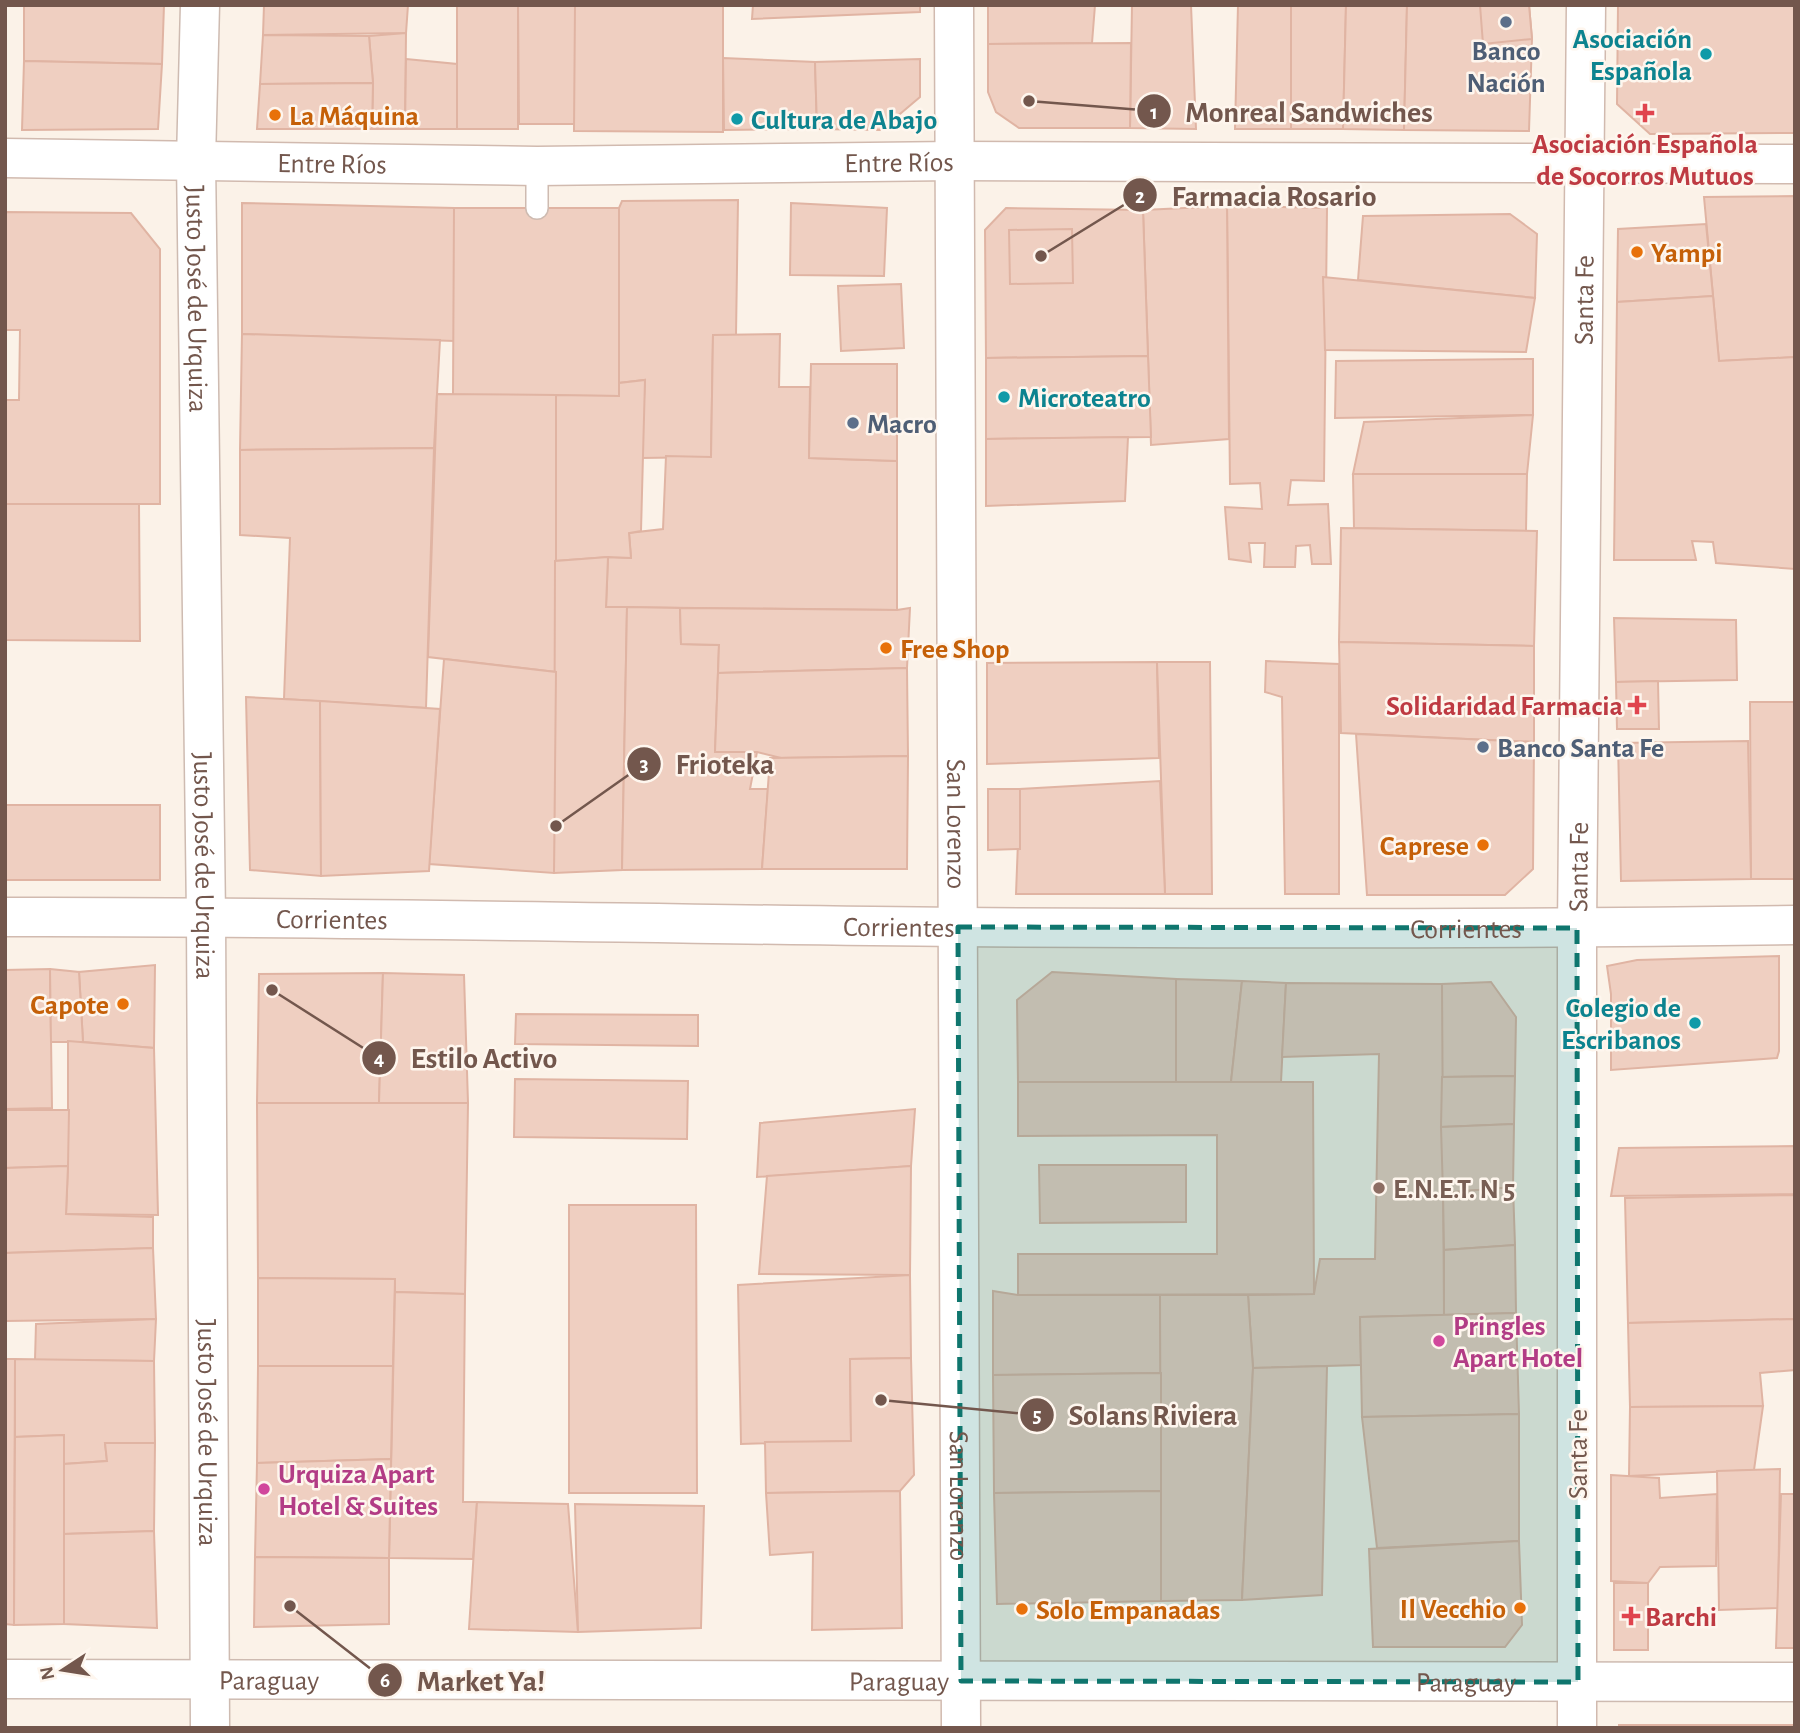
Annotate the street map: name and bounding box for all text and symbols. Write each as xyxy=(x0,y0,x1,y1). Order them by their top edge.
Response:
marker: Banco Nación xyxy=(1498,14,1514,30)
place label: Asociación Española xyxy=(1572,26,1692,86)
place label: Banco Nación xyxy=(1466,38,1546,98)
marker: Asociación Española xyxy=(1698,46,1714,62)
callout: Monreal Sandwiches xyxy=(1136,86,1447,137)
text: Monreal Sandwiches xyxy=(1185,98,1433,128)
text: 1 xyxy=(1150,102,1158,123)
place label: La Máquina xyxy=(289,103,419,131)
marker: Asociación Española de Socorros Mutuos xyxy=(1635,103,1655,123)
marker: La Máquina xyxy=(267,107,283,123)
place label: Cultura de Abajo xyxy=(751,107,937,135)
marker: Cultura de Abajo xyxy=(729,111,745,127)
place label: Asociación Española de Socorros Mutuos xyxy=(1532,131,1758,191)
street label: Entre Ríos xyxy=(844,149,954,178)
street label: Entre Ríos xyxy=(277,150,387,180)
callout: Farmacia Rosario xyxy=(1122,170,1390,221)
text: Farmacia Rosario xyxy=(1172,182,1377,212)
street label: Justo José de Urquiza xyxy=(180,185,211,413)
text: 2 xyxy=(1135,186,1145,207)
place label: Yampi xyxy=(1651,240,1722,268)
marker: Yampi xyxy=(1629,244,1645,260)
street label: Santa Fe xyxy=(1571,255,1600,345)
place label: Microteatro xyxy=(1018,385,1151,413)
marker: Microteatro xyxy=(996,389,1012,405)
place label: Macro xyxy=(867,411,937,439)
marker: Macro xyxy=(845,415,861,431)
place label: Free Shop xyxy=(900,636,1010,664)
marker: Free Shop xyxy=(878,640,894,656)
place label: Solidaridad Farmacia xyxy=(1386,693,1623,721)
marker: Solidaridad Farmacia xyxy=(1629,697,1645,713)
place label: Banco Santa Fe xyxy=(1497,735,1664,763)
callout: Frioteka xyxy=(626,738,788,789)
marker: Banco Santa Fe xyxy=(1475,739,1491,755)
text: Frioteka xyxy=(676,750,774,780)
street label: Justo José de Urquiza xyxy=(188,752,218,980)
text: 3 xyxy=(639,754,649,775)
street label: San Lorenzo xyxy=(941,759,970,889)
street label: Santa Fe xyxy=(1565,822,1594,912)
place label: Caprese xyxy=(1380,833,1469,861)
marker: Caprese xyxy=(1475,837,1491,853)
street label: Corrientes xyxy=(276,906,388,935)
street label: Corrientes xyxy=(843,914,955,943)
street label: Corrientes xyxy=(1410,916,1522,944)
place label: Capote xyxy=(30,992,109,1020)
place label: Colegio de Escribanos xyxy=(1561,995,1681,1055)
marker: Capote xyxy=(115,996,131,1012)
marker: Colegio de Escribanos xyxy=(1687,1015,1703,1031)
callout: Estilo Activo xyxy=(362,1032,572,1083)
text: Estilo Activo xyxy=(411,1044,557,1074)
text: 4 xyxy=(374,1048,384,1069)
place label: E.N.E.T. N 5 xyxy=(1393,1176,1515,1204)
marker: E.N.E.T. N 5 xyxy=(1371,1180,1387,1196)
place label: Pringles Apart Hotel xyxy=(1453,1313,1583,1373)
street label: Justo José de Urquiza xyxy=(192,1319,221,1547)
marker: Pringles Apart Hotel xyxy=(1431,1333,1447,1349)
callout: Solans Riviera xyxy=(1019,1389,1251,1440)
text: Solans Riviera xyxy=(1069,1401,1237,1431)
text: 5 xyxy=(1032,1405,1042,1426)
street label: Santa Fe xyxy=(1565,1409,1593,1499)
street label: San Lorenzo xyxy=(944,1431,972,1561)
place label: Urquiza Apart Hotel & Suites xyxy=(278,1461,438,1521)
marker: Urquiza Apart Hotel & Suites xyxy=(256,1481,272,1497)
place label: Il Vecchio xyxy=(1400,1596,1506,1624)
place label: Solo Empanadas xyxy=(1036,1597,1220,1625)
marker: Il Vecchio xyxy=(1512,1600,1528,1616)
marker: Solo Empanadas xyxy=(1014,1601,1030,1617)
place label: Barchi xyxy=(1645,1604,1717,1632)
marker: Barchi xyxy=(1623,1608,1639,1624)
north arrow xyxy=(28,1635,98,1705)
callout: Market Ya! xyxy=(368,1655,559,1706)
text: N xyxy=(37,1665,59,1682)
street label: Paraguay xyxy=(219,1667,319,1696)
text: Market Ya! xyxy=(417,1667,545,1697)
street label: Paraguay xyxy=(849,1668,949,1697)
street label: Paraguay xyxy=(1416,1669,1516,1698)
text: 6 xyxy=(380,1670,390,1691)

